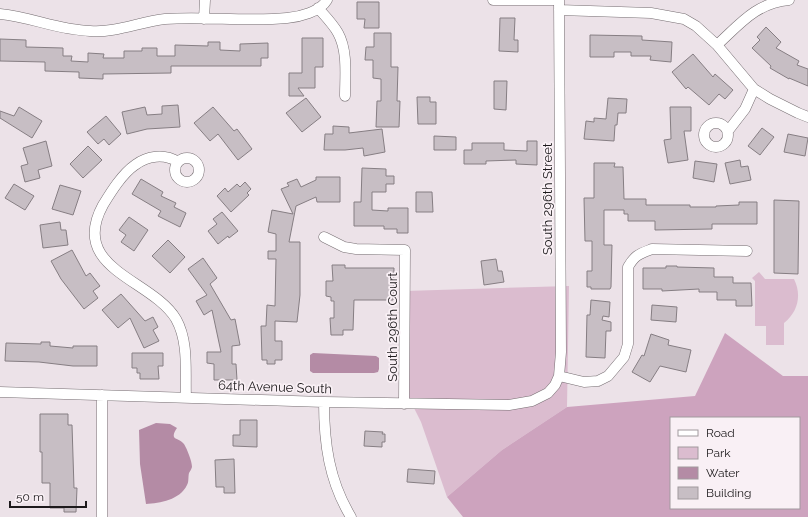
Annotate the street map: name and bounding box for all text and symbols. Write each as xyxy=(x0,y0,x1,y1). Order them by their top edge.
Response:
street label: South 296th Street xyxy=(540,142,555,255)
street label: South 296th Court xyxy=(385,272,400,382)
street label: 64th Avenue South xyxy=(218,378,332,396)
legend xyxy=(670,417,800,509)
text: Road xyxy=(706,426,735,440)
text: Park xyxy=(706,446,731,460)
text: Water xyxy=(706,466,740,480)
scale bar xyxy=(10,483,86,509)
text: Building xyxy=(706,486,752,500)
text: 50 m xyxy=(16,490,44,504)

